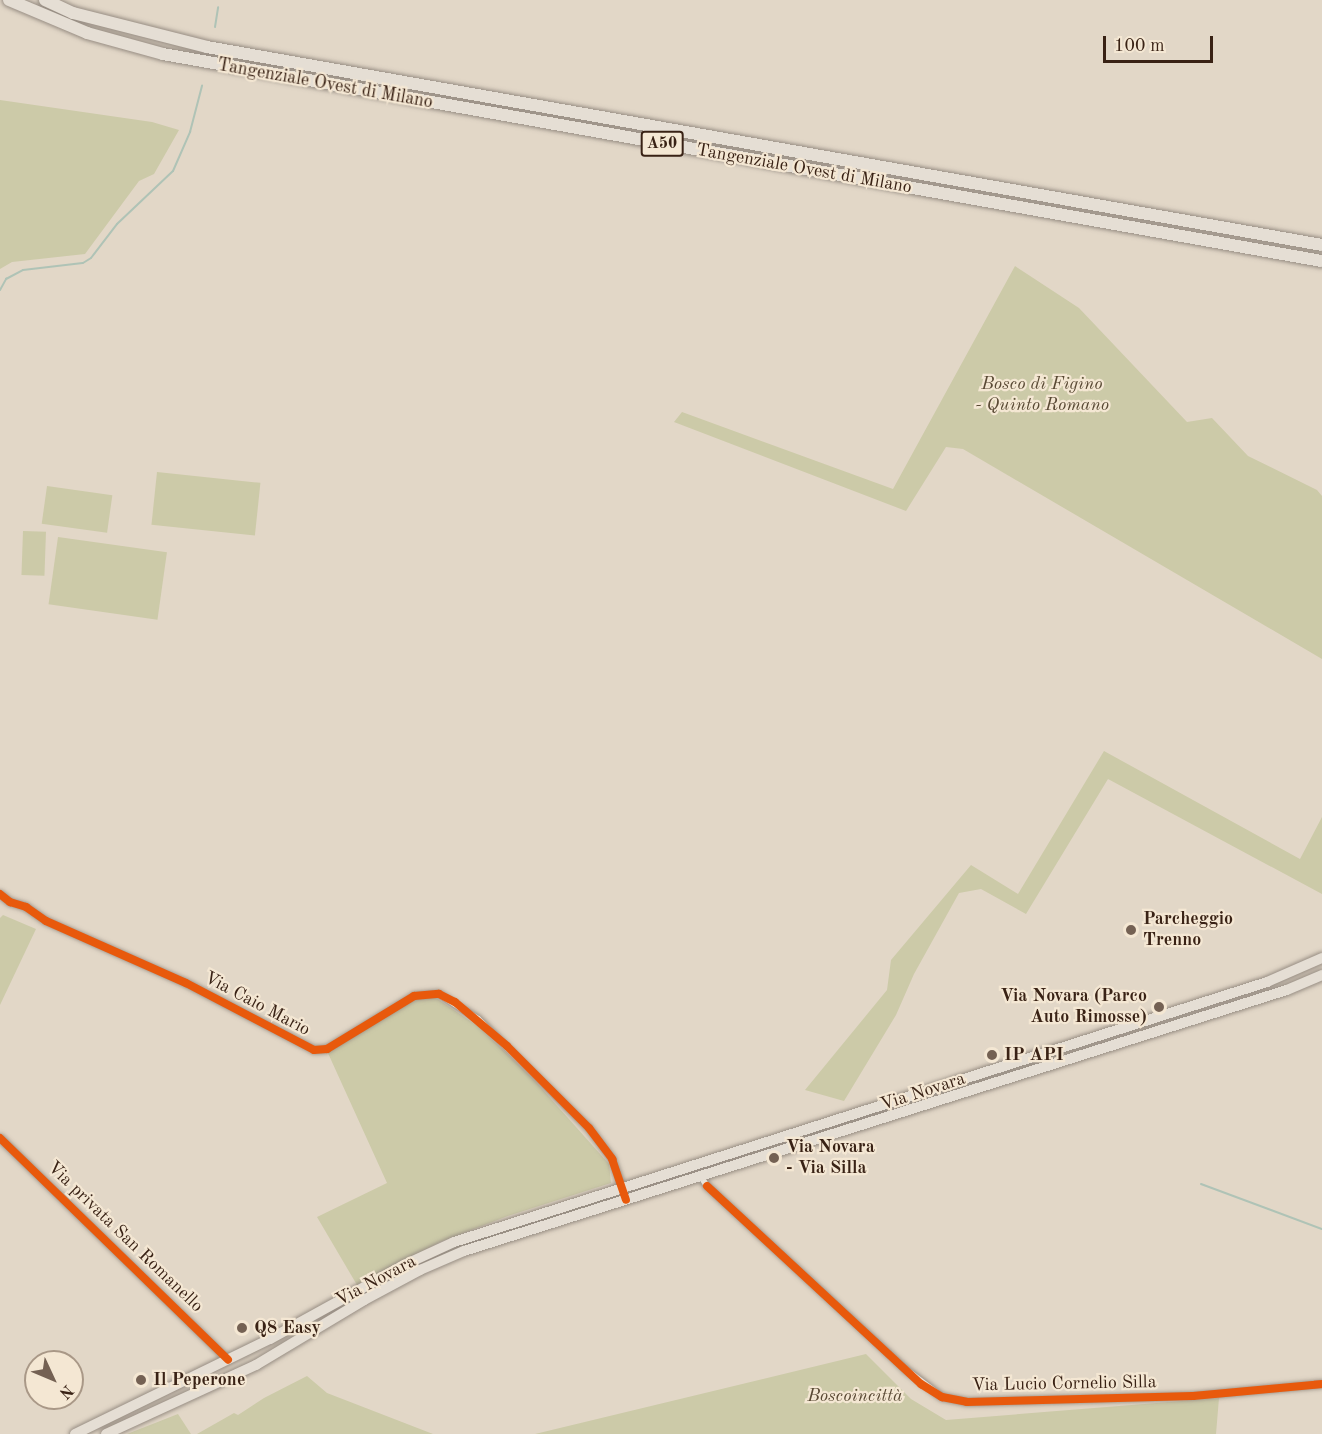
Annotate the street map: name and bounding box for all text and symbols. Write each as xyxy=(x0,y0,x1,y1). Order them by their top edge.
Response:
scale bar xyxy=(1106,24,1216,62)
text: 100 m xyxy=(1114,37,1165,55)
street label: Tangenziale Ovest di Milano xyxy=(216,54,434,114)
road number: A50 xyxy=(640,131,684,157)
street label: Tangenziale Ovest di Milano xyxy=(695,139,913,199)
park label: Bosco di Figino - Quinto Romano xyxy=(975,374,1109,416)
place label: Parcheggio Trenno xyxy=(1143,909,1233,952)
marker: Parcheggio Trenno xyxy=(1124,923,1138,937)
street label: Via Caio Mario xyxy=(200,967,314,1041)
place label: Via Novara (Parco Auto Rimosse) xyxy=(1000,986,1147,1028)
marker: Via Novara (Parco Auto Rimosse) xyxy=(1152,1000,1166,1014)
place label: IP API xyxy=(1004,1044,1064,1066)
marker: IP API xyxy=(985,1048,999,1062)
street label: Via Novara xyxy=(878,1068,968,1116)
place label: Via Novara - Via Silla xyxy=(786,1137,875,1180)
marker: Via Novara - Via Silla xyxy=(767,1151,781,1165)
street label: Via privata San Romanello xyxy=(43,1157,207,1317)
street label: Via Novara xyxy=(332,1251,420,1311)
place label: Q8 Easy xyxy=(254,1317,321,1339)
marker: Q8 Easy xyxy=(235,1321,249,1335)
north arrow xyxy=(24,1350,84,1410)
place label: Il Peperone xyxy=(153,1369,245,1391)
street label: Via Lucio Cornelio Silla xyxy=(971,1372,1157,1396)
marker: Il Peperone xyxy=(134,1373,148,1387)
text: N xyxy=(56,1381,76,1401)
park label: Boscoincittà xyxy=(807,1385,903,1407)

